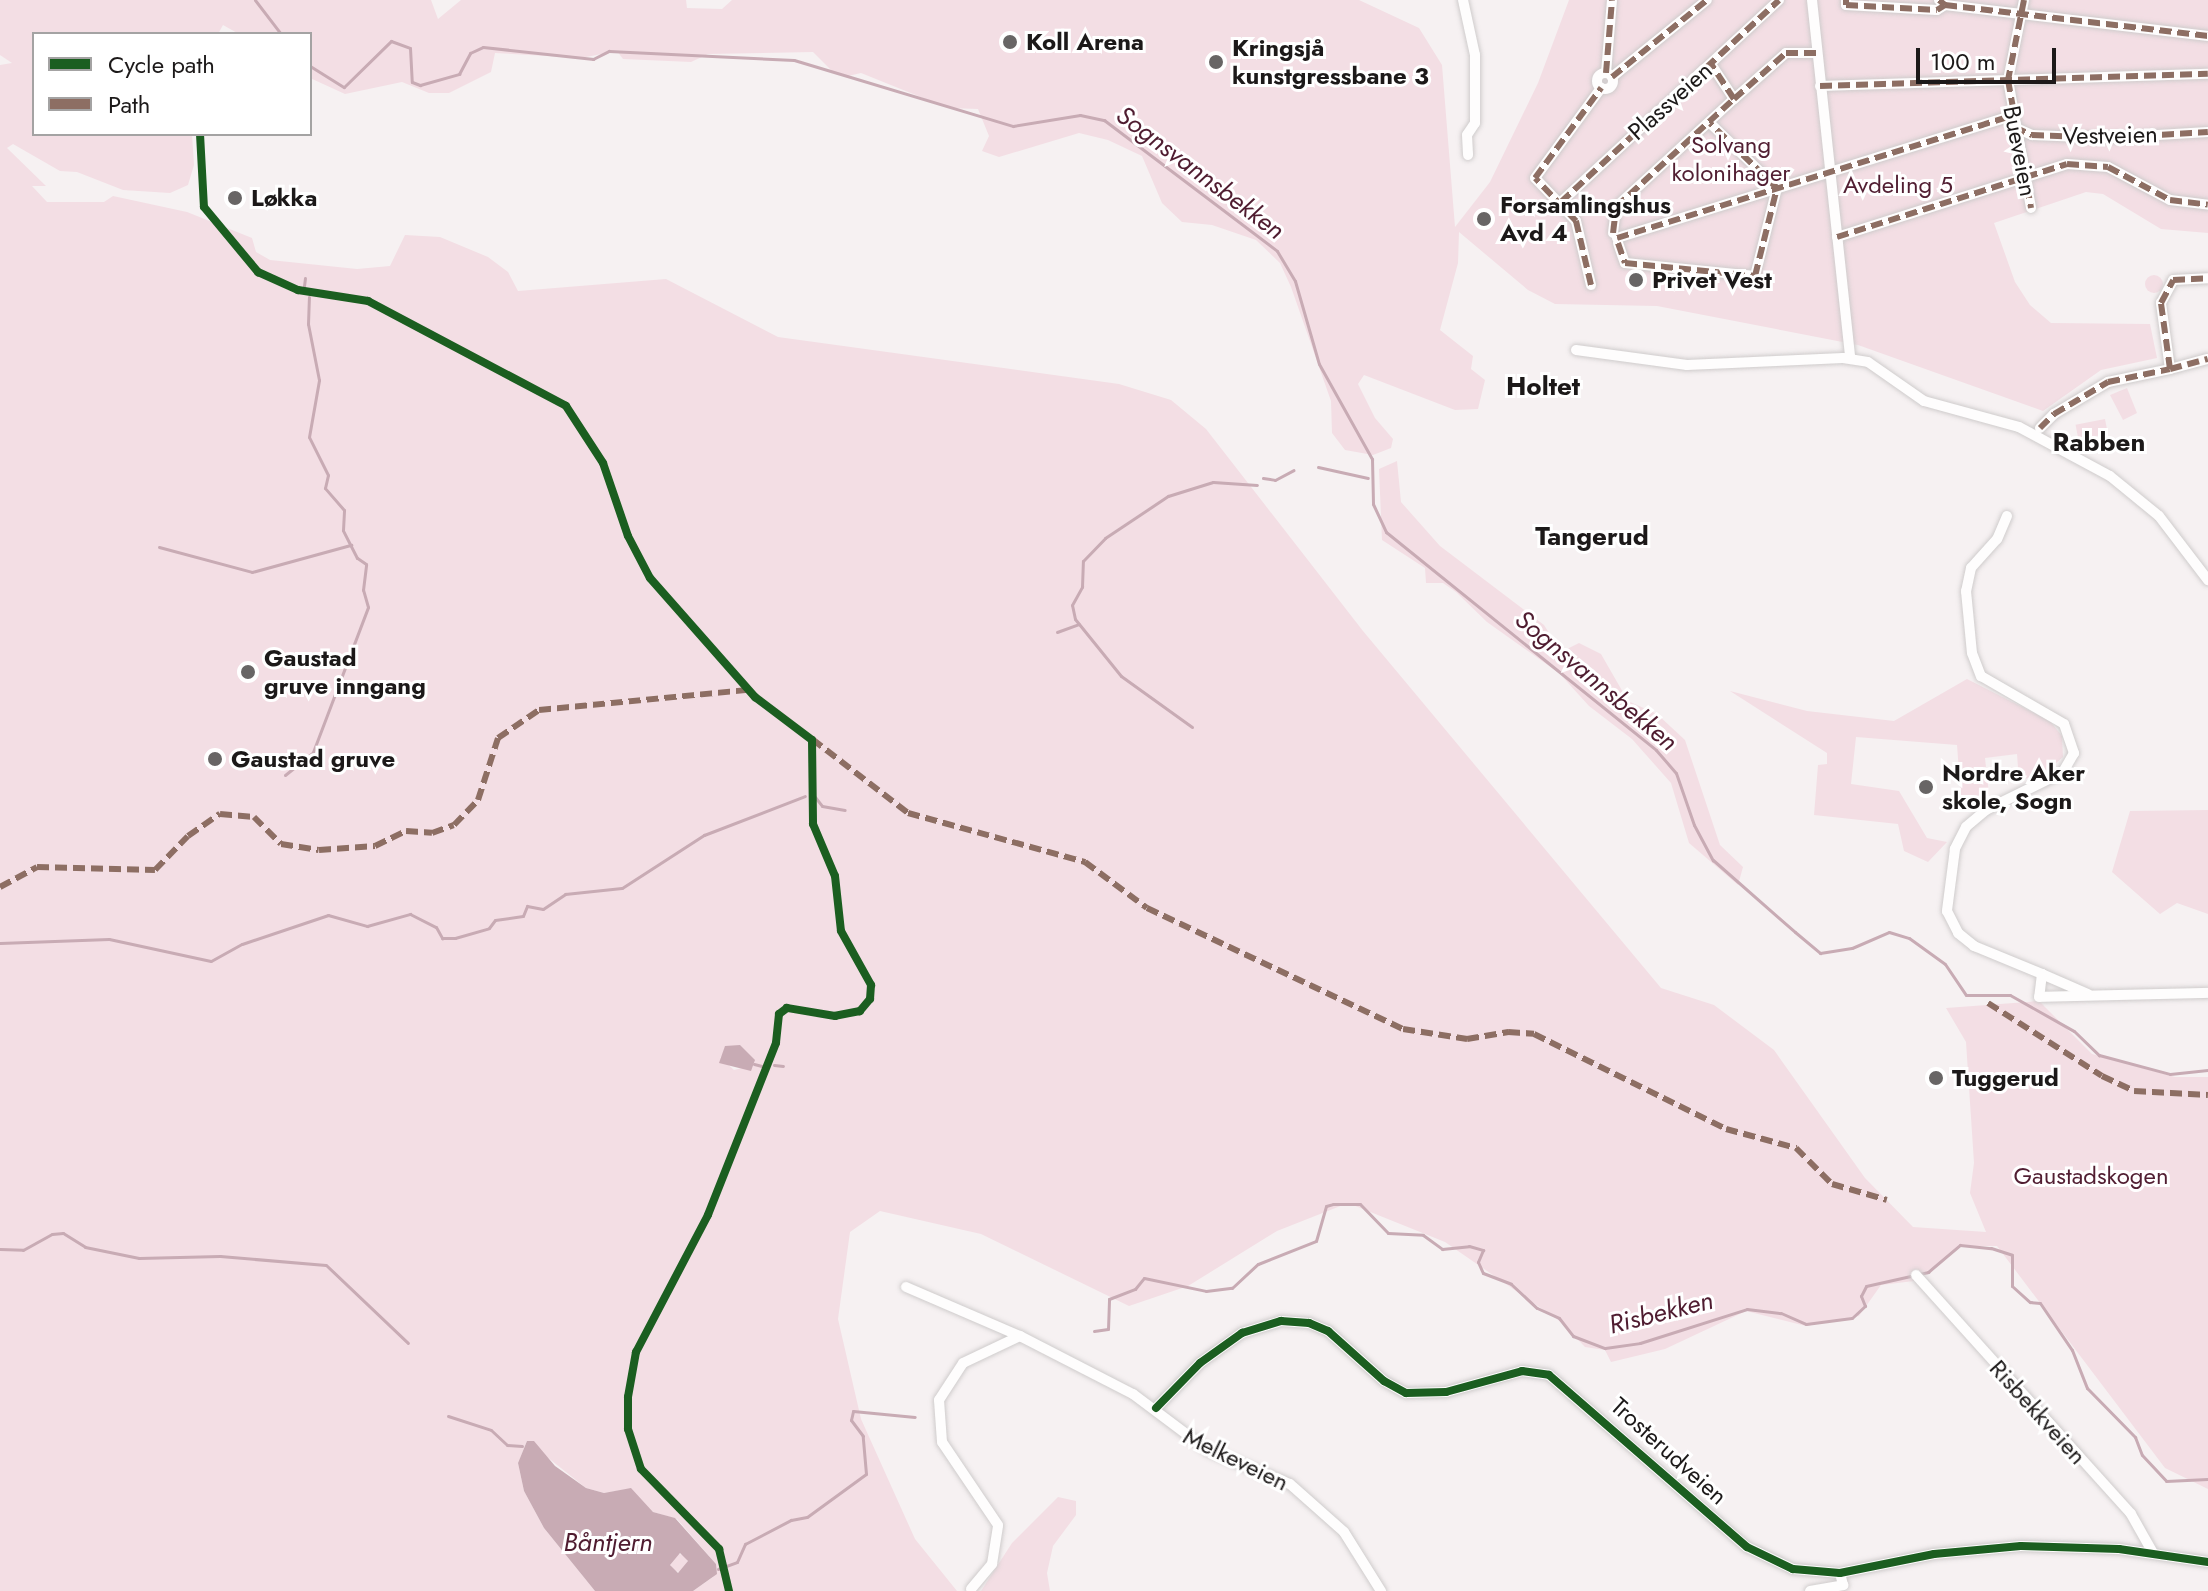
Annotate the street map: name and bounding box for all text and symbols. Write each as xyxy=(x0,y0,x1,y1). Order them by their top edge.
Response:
place label: Koll Arena xyxy=(1026,28,1144,56)
legend xyxy=(32,32,312,136)
scale bar xyxy=(1920,32,2060,82)
marker: Koll Arena xyxy=(1001,33,1019,51)
place label: Kringsjå kunstgressbane 3 xyxy=(1232,34,1429,90)
text: 100 m xyxy=(1930,44,1996,79)
text: Cycle path xyxy=(108,47,215,82)
marker: Kringsjå kunstgressbane 3 xyxy=(1207,53,1225,71)
street label: Plassveien xyxy=(1622,56,1718,146)
text: Path xyxy=(108,87,150,122)
water label: Sognsvannsbekken xyxy=(1110,100,1290,246)
street label: Bueveien xyxy=(1997,103,2043,199)
street label: Vestveien xyxy=(2062,120,2158,150)
park label: Solvang kolonihager xyxy=(1671,131,1791,187)
park label: Avdeling 5 xyxy=(1843,171,1953,199)
place label: Løkka xyxy=(251,184,317,212)
marker: Løkka xyxy=(226,189,244,207)
place label: Forsamlingshus Avd 4 xyxy=(1500,191,1671,247)
marker: Forsamlingshus Avd 4 xyxy=(1475,210,1493,228)
place label: Privet Vest xyxy=(1652,266,1772,294)
marker: Privet Vest xyxy=(1627,271,1645,289)
district label: Holtet xyxy=(1506,371,1580,403)
district label: Rabben xyxy=(2053,427,2145,459)
district label: Tangerud xyxy=(1535,521,1649,553)
water label: Sognsvannsbekken xyxy=(1508,604,1684,758)
place label: Gaustad gruve inngang xyxy=(264,644,426,700)
marker: Gaustad gruve inngang xyxy=(239,663,257,681)
place label: Gaustad gruve xyxy=(231,745,395,773)
marker: Gaustad gruve xyxy=(206,750,224,768)
place label: Nordre Aker skole, Sogn xyxy=(1942,759,2085,815)
marker: Nordre Aker skole, Sogn xyxy=(1917,778,1935,796)
place label: Tuggerud xyxy=(1952,1064,2059,1092)
marker: Tuggerud xyxy=(1927,1069,1945,1087)
park label: Gaustadskogen xyxy=(2013,1162,2169,1190)
water label: Risbekken xyxy=(1606,1285,1716,1341)
street label: Risbekkveien xyxy=(1984,1354,2092,1470)
street label: Trosterudveien xyxy=(1605,1391,1733,1511)
street label: Melkeveien xyxy=(1179,1421,1293,1497)
water label: Båntjern xyxy=(564,1527,652,1559)

